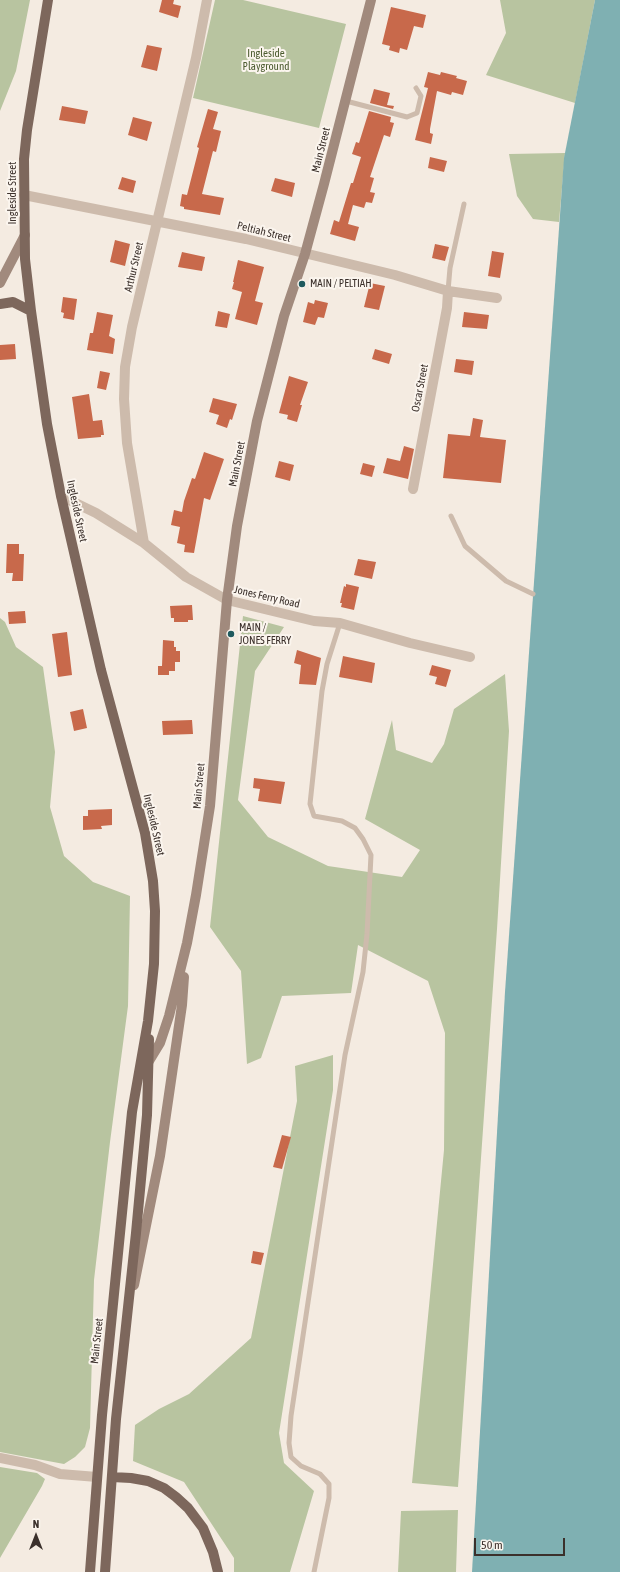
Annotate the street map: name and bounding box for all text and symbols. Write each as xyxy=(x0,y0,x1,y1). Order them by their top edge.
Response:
park label: Ingleside Playground xyxy=(243,47,289,73)
street label: Main Street xyxy=(309,126,333,174)
street label: Ingleside Street xyxy=(6,162,20,224)
street label: Peltiah Street xyxy=(236,219,292,245)
street label: Arthur Street xyxy=(122,241,146,293)
place label: MAIN / PELTIAH xyxy=(310,277,372,291)
marker: MAIN / PELTIAH xyxy=(297,279,307,289)
street label: Oscar Street xyxy=(409,363,431,413)
street label: Main Street xyxy=(226,440,248,488)
street label: Ingleside Street xyxy=(64,479,90,543)
street label: Jones Ferry Road xyxy=(233,583,301,611)
place label: MAIN / JONES FERRY xyxy=(239,621,291,647)
marker: MAIN / JONES FERRY xyxy=(226,629,236,639)
street label: Main Street xyxy=(190,763,208,809)
street label: Ingleside Street xyxy=(140,793,168,857)
street label: Main Street xyxy=(88,1317,106,1365)
north arrow xyxy=(16,1516,56,1556)
text: N xyxy=(33,1518,39,1530)
scale bar xyxy=(476,1530,567,1556)
text: 50 m xyxy=(481,1538,503,1552)

